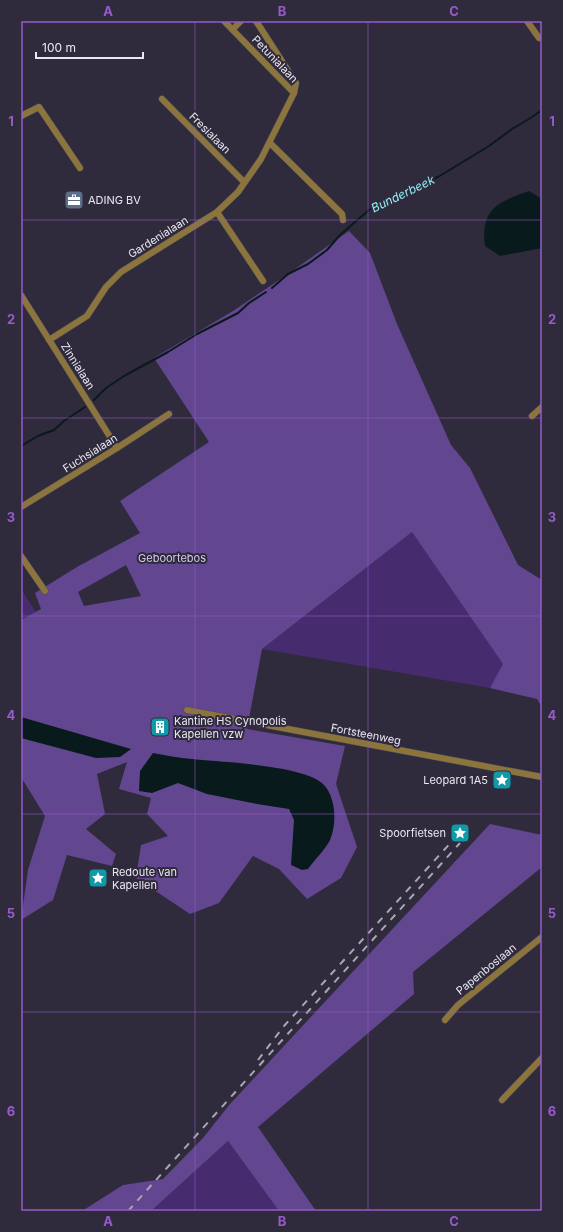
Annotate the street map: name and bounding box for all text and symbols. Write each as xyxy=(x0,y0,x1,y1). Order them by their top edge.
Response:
text: A xyxy=(103,3,113,19)
text: B xyxy=(278,3,287,19)
text: C xyxy=(449,3,459,19)
street label: Petunialaan xyxy=(249,32,301,86)
scale bar xyxy=(36,34,143,60)
text: 100 m xyxy=(42,40,76,55)
street label: Fresialaan xyxy=(186,109,234,157)
text: 1 xyxy=(8,113,14,129)
text: 1 xyxy=(549,113,555,129)
water label: Bunderbeek xyxy=(369,172,437,215)
office icon: ADING BV xyxy=(63,189,85,211)
place label: ADING BV xyxy=(88,193,141,207)
street label: Gardenialaan xyxy=(125,213,191,261)
text: 2 xyxy=(7,311,15,327)
text: 2 xyxy=(548,311,556,327)
street label: Zinnialaan xyxy=(58,340,98,392)
street label: Fuchsialaan xyxy=(60,431,120,475)
text: 3 xyxy=(7,509,15,525)
text: 3 xyxy=(548,509,556,525)
park label: Geboortebos xyxy=(138,551,206,565)
text: 4 xyxy=(7,707,16,723)
text: 4 xyxy=(548,707,557,723)
place label: Kantine HS Cynopolis Kapellen vzw xyxy=(174,714,287,741)
building icon: Kantine HS Cynopolis Kapellen vzw xyxy=(149,716,171,738)
street label: Fortsteenweg xyxy=(330,720,402,748)
place icon: Leopard 1A5 xyxy=(491,769,513,791)
place label: Leopard 1A5 xyxy=(423,773,488,787)
place icon: Spoorfietsen xyxy=(449,822,471,844)
place label: Spoorfietsen xyxy=(379,826,446,840)
place label: Redoute van Kapellen xyxy=(112,865,177,892)
place icon: Redoute van Kapellen xyxy=(87,867,109,889)
text: 5 xyxy=(7,905,15,921)
text: 5 xyxy=(548,905,556,921)
street label: Papenboslaan xyxy=(453,940,519,998)
text: 6 xyxy=(7,1103,15,1119)
text: 6 xyxy=(548,1103,556,1119)
text: A xyxy=(103,1213,113,1229)
text: B xyxy=(278,1213,287,1229)
text: C xyxy=(449,1213,459,1229)

